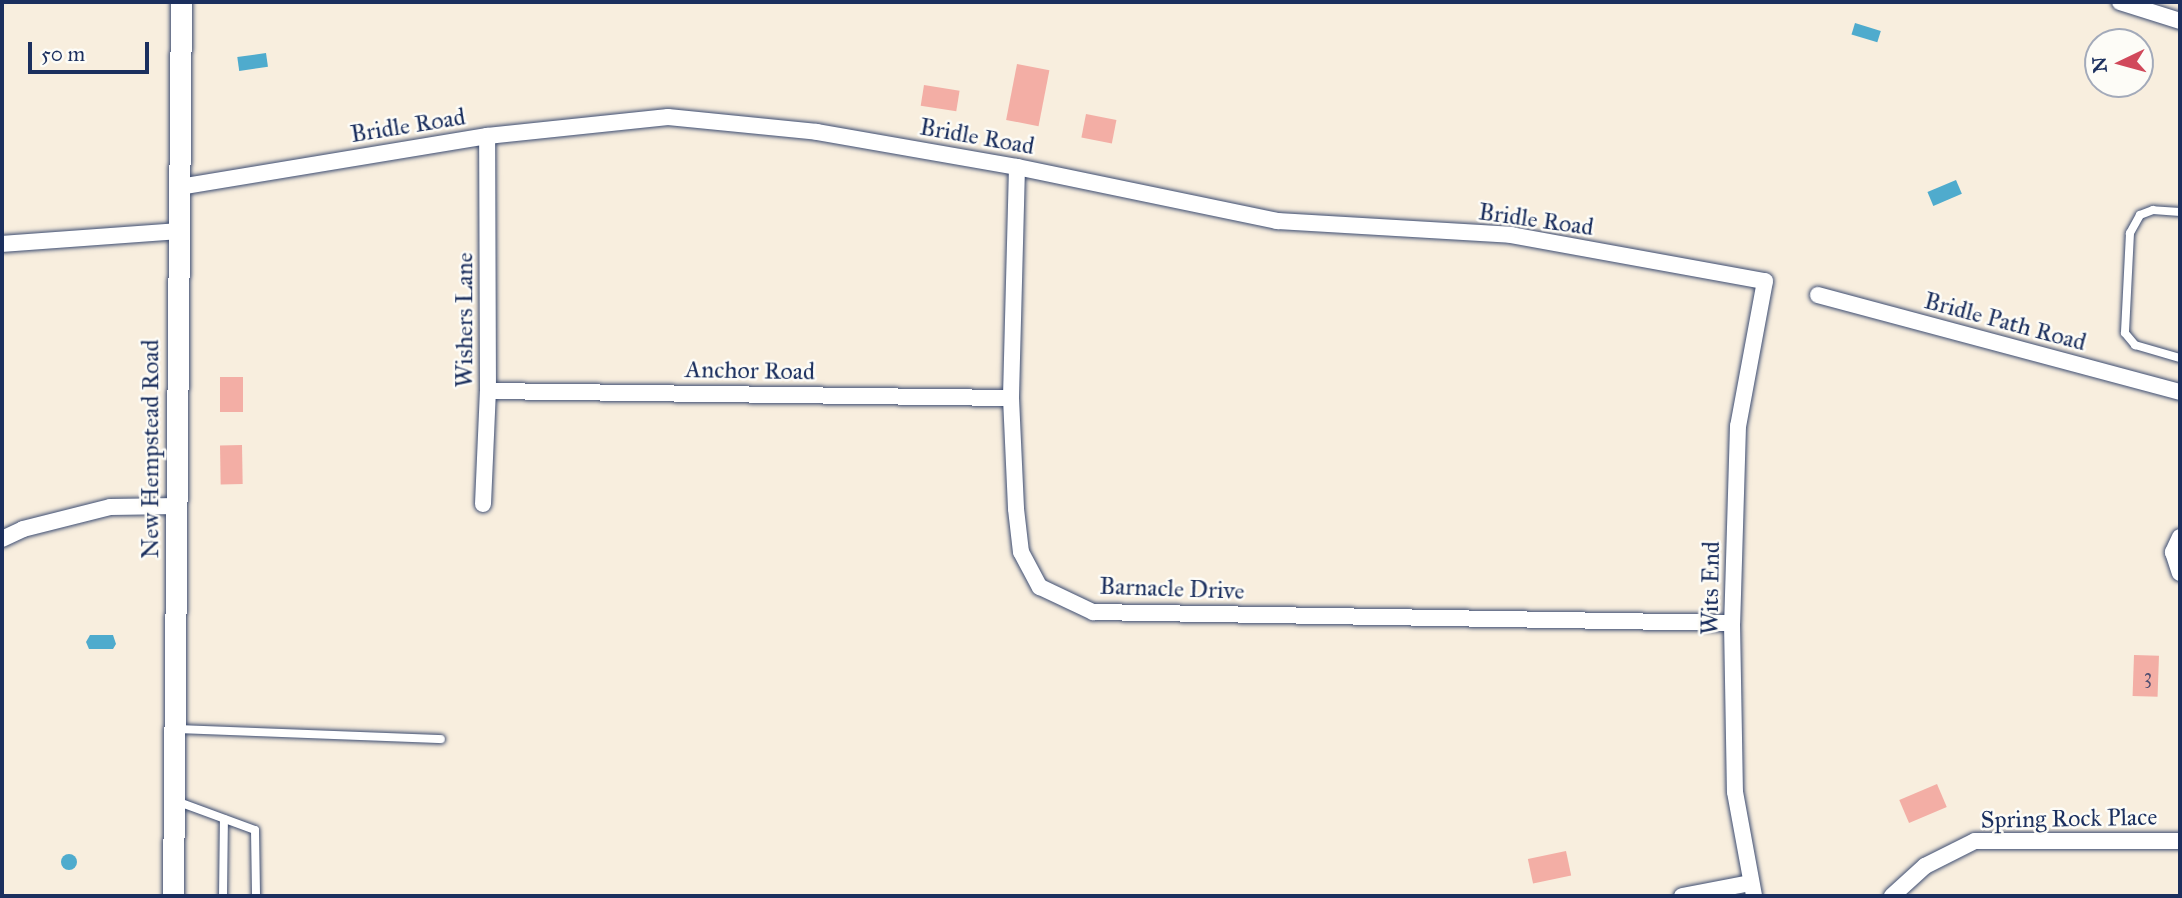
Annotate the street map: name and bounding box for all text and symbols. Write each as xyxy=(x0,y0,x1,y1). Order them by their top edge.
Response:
scale bar xyxy=(32,28,152,72)
north arrow xyxy=(2084,28,2154,98)
text: 50 m xyxy=(41,41,85,67)
text: N xyxy=(2087,56,2112,74)
street label: Bridle Road xyxy=(348,103,468,149)
street label: Bridle Road xyxy=(917,113,1037,161)
street label: Bridle Road xyxy=(1477,198,1595,242)
street label: Wishers Lane xyxy=(451,252,479,388)
street label: Bridle Path Road xyxy=(1921,287,2089,357)
street label: New Hempstead Road xyxy=(137,339,165,559)
street label: Anchor Road xyxy=(685,355,815,387)
street label: Wits End xyxy=(1696,541,1726,635)
street label: Barnacle Drive xyxy=(1099,572,1245,606)
house number: 3 xyxy=(2144,663,2152,689)
street label: Spring Rock Place xyxy=(1980,803,2158,835)

